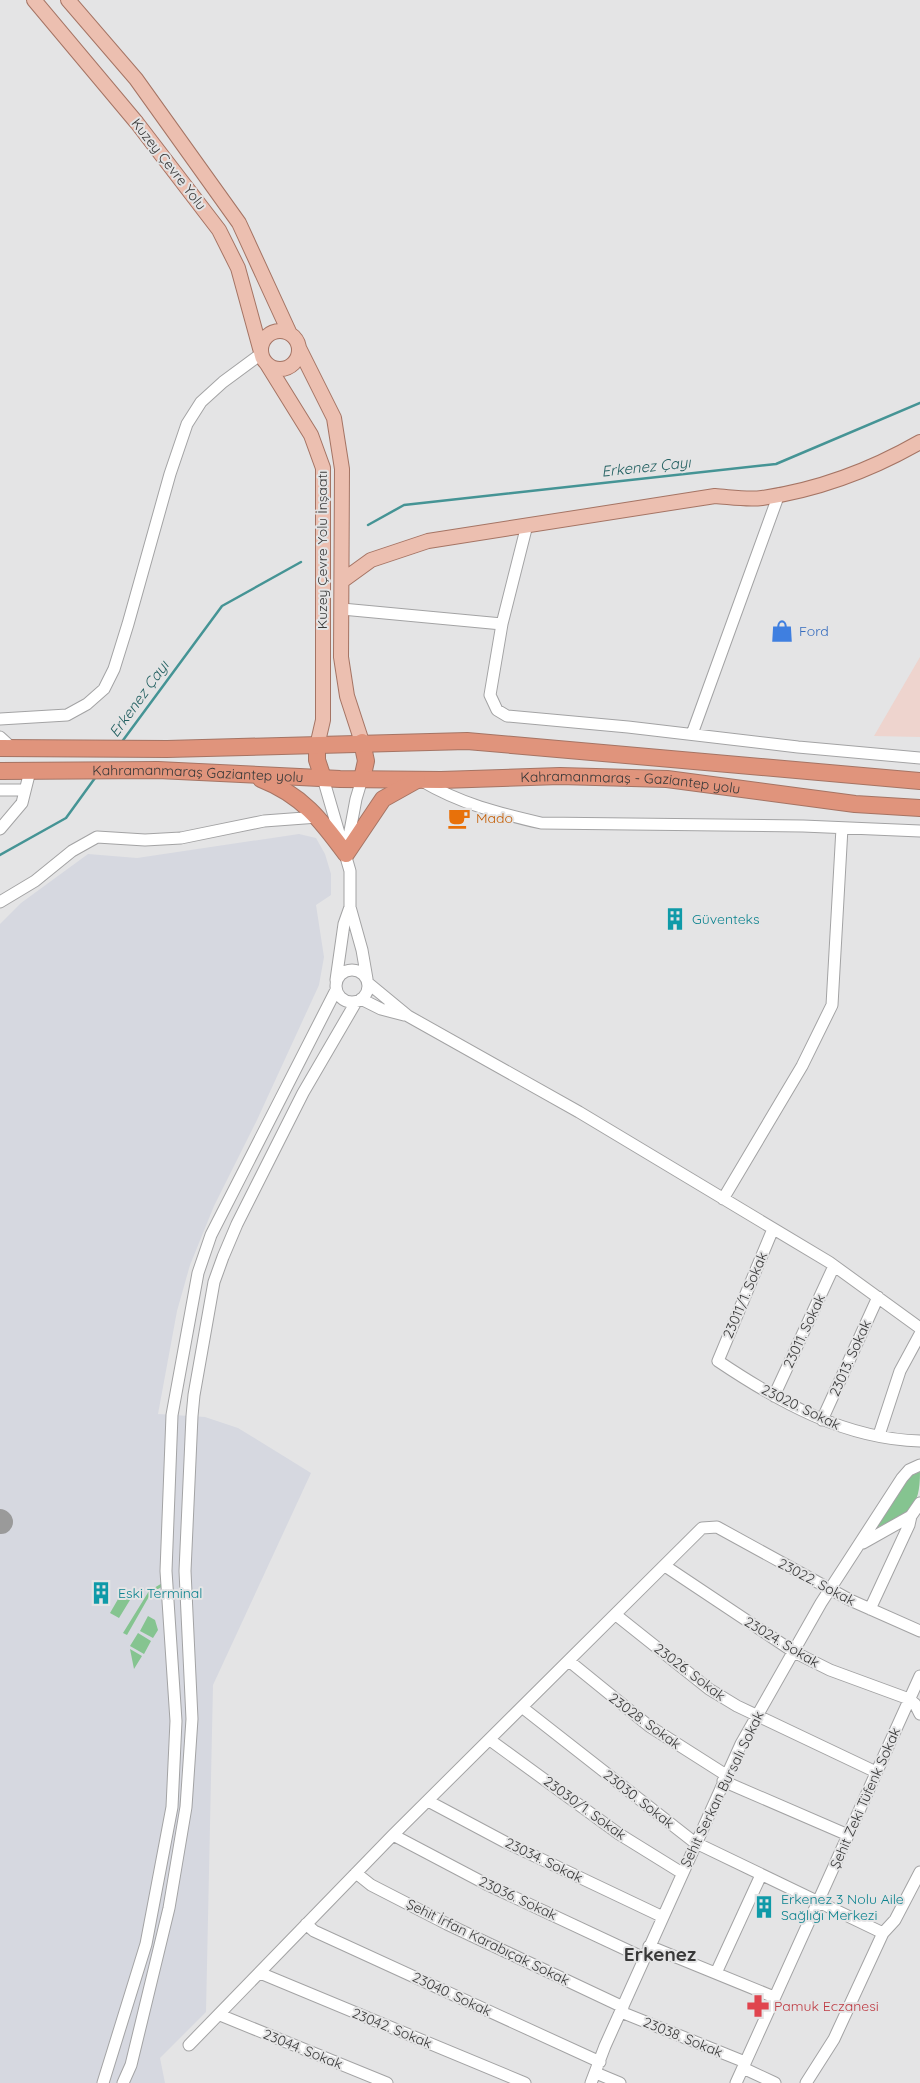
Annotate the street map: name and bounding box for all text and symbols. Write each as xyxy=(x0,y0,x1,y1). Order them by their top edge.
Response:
street label: Kuzey Çevre Yolu xyxy=(128,115,210,213)
water label: Erkenez Çayı xyxy=(600,452,692,481)
street label: Kuzey Çevre Yolu İnşaatı xyxy=(313,471,331,629)
shop icon: Ford xyxy=(769,618,795,644)
place label: Ford xyxy=(799,622,829,640)
water label: Erkenez Çayı xyxy=(105,656,173,740)
street label: Kahramanmaraş Gaziantep yolu xyxy=(92,761,304,786)
street label: Kahramanmaraş - Gaziantep yolu xyxy=(520,767,742,798)
cafe icon: Mado xyxy=(446,805,472,831)
place label: Mado xyxy=(476,809,513,827)
building icon: Güventeks xyxy=(662,906,688,932)
place label: Güventeks xyxy=(692,910,760,928)
street label: 23011/1. Sokak xyxy=(719,1249,771,1341)
street label: 23011. Sokak xyxy=(779,1291,829,1371)
street label: 23013. Sokak xyxy=(825,1317,875,1399)
street label: 23020. Sokak xyxy=(759,1380,843,1434)
street label: 23022. Sokak xyxy=(775,1554,859,1610)
building icon: Eski Terminal xyxy=(88,1580,114,1606)
place label: Eski Terminal xyxy=(118,1584,202,1602)
street label: 23024. Sokak xyxy=(741,1613,823,1671)
street label: 23026. Sokak xyxy=(651,1639,729,1705)
street label: 23028. Sokak xyxy=(605,1689,685,1753)
street label: Şehit Serkan Bursalı Sokak xyxy=(676,1708,768,1870)
street label: Şehit Zeki Tüfenk Sokak xyxy=(826,1725,904,1871)
street label: 23030. Sokak xyxy=(600,1766,678,1832)
street label: 23030/1. Sokak xyxy=(540,1772,630,1844)
street label: 23034. Sokak xyxy=(502,1833,586,1887)
street label: 23036. Sokak xyxy=(476,1872,560,1924)
place label: Erkenez 3 Nolu Aile Sağlığı Merkezi xyxy=(781,1890,904,1924)
building icon: Erkenez 3 Nolu Aile Sağlığı Merkezi xyxy=(751,1894,777,1920)
street label: Şehit İrfan Karabıçak Sokak xyxy=(403,1895,573,1989)
district label: Erkenez xyxy=(624,1942,696,1966)
street label: 23040. Sokak xyxy=(410,1968,494,2020)
pharmacy icon: Pamuk Eczanesi xyxy=(745,1993,771,2019)
place label: Pamuk Eczanesi xyxy=(774,1997,879,2015)
street label: 23042. Sokak xyxy=(349,2004,435,2052)
street label: 23038. Sokak xyxy=(640,2013,726,2061)
street label: 23044. Sokak xyxy=(261,2025,345,2073)

